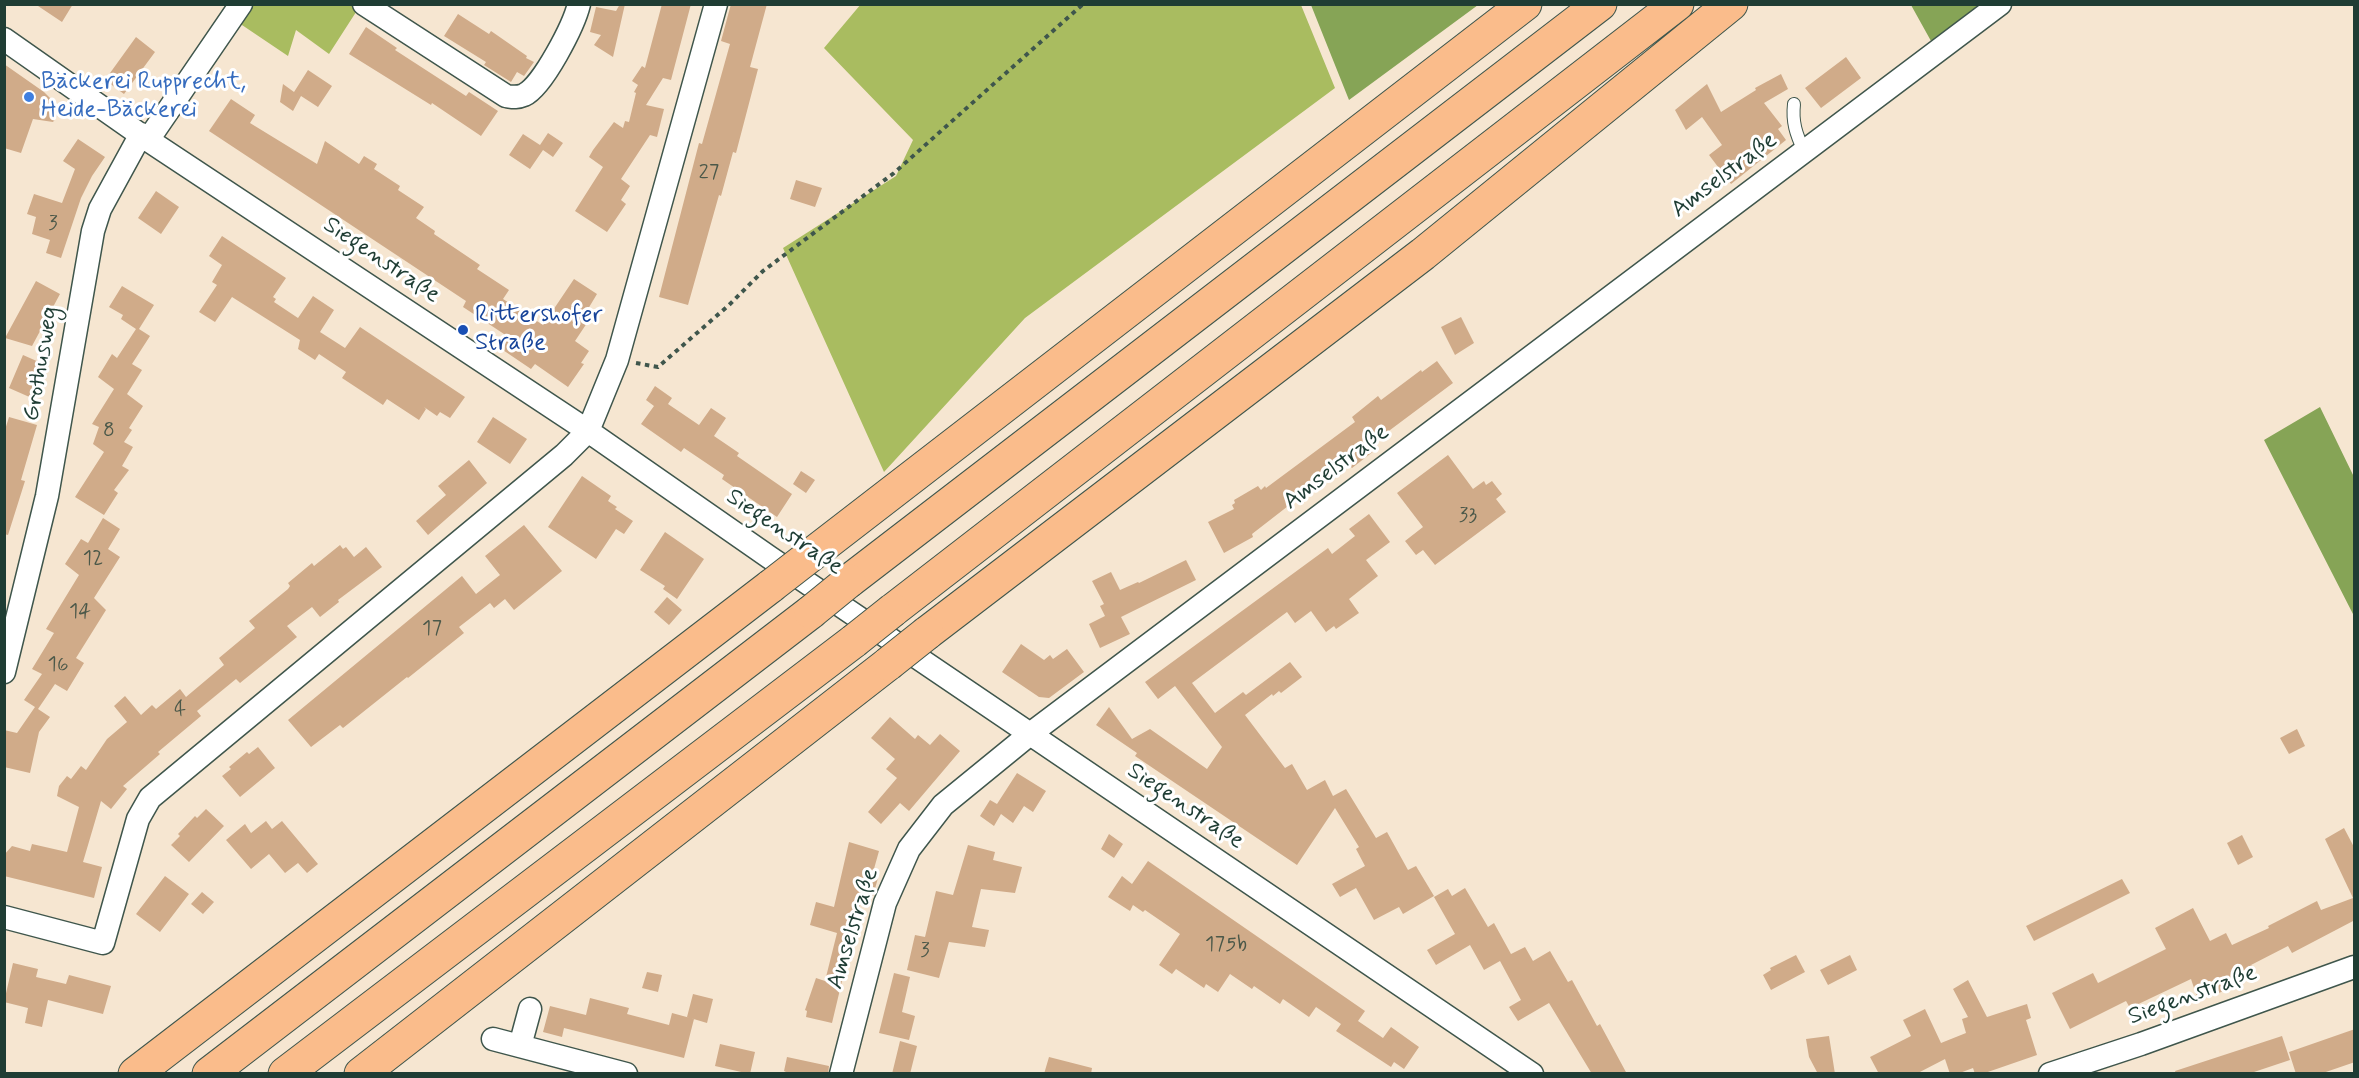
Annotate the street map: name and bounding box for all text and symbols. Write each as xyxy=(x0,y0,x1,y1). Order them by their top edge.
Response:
place label: Bäckerei Rupprecht, Heide-Bäckerei xyxy=(41,69,246,125)
marker: Bäckerei Rupprecht, Heide-Bäckerei xyxy=(22,90,36,104)
street label: Amselstraße xyxy=(1666,127,1784,225)
house number: 27 xyxy=(699,161,719,187)
street label: Siegenstraße xyxy=(317,211,445,311)
house number: 3 xyxy=(48,212,58,238)
place label: Rittershofer Straße xyxy=(475,302,602,358)
street label: Grothusweg xyxy=(18,304,66,424)
marker: Rittershofer Straße xyxy=(456,323,470,337)
house number: 8 xyxy=(103,419,115,445)
street label: Amselstraße xyxy=(1278,419,1396,517)
street label: Siegenstraße xyxy=(720,483,848,583)
house number: 33 xyxy=(1459,504,1477,530)
house number: 12 xyxy=(83,547,103,573)
house number: 14 xyxy=(69,600,91,626)
house number: 17 xyxy=(422,617,442,643)
house number: 16 xyxy=(48,653,68,679)
house number: 4 xyxy=(174,698,186,724)
street label: Siegenstraße xyxy=(1121,757,1249,857)
street label: Amselstraße xyxy=(822,865,886,993)
house number: 175b xyxy=(1205,933,1247,959)
house number: 3 xyxy=(920,939,930,965)
street label: Siegenstraße xyxy=(2125,959,2261,1033)

